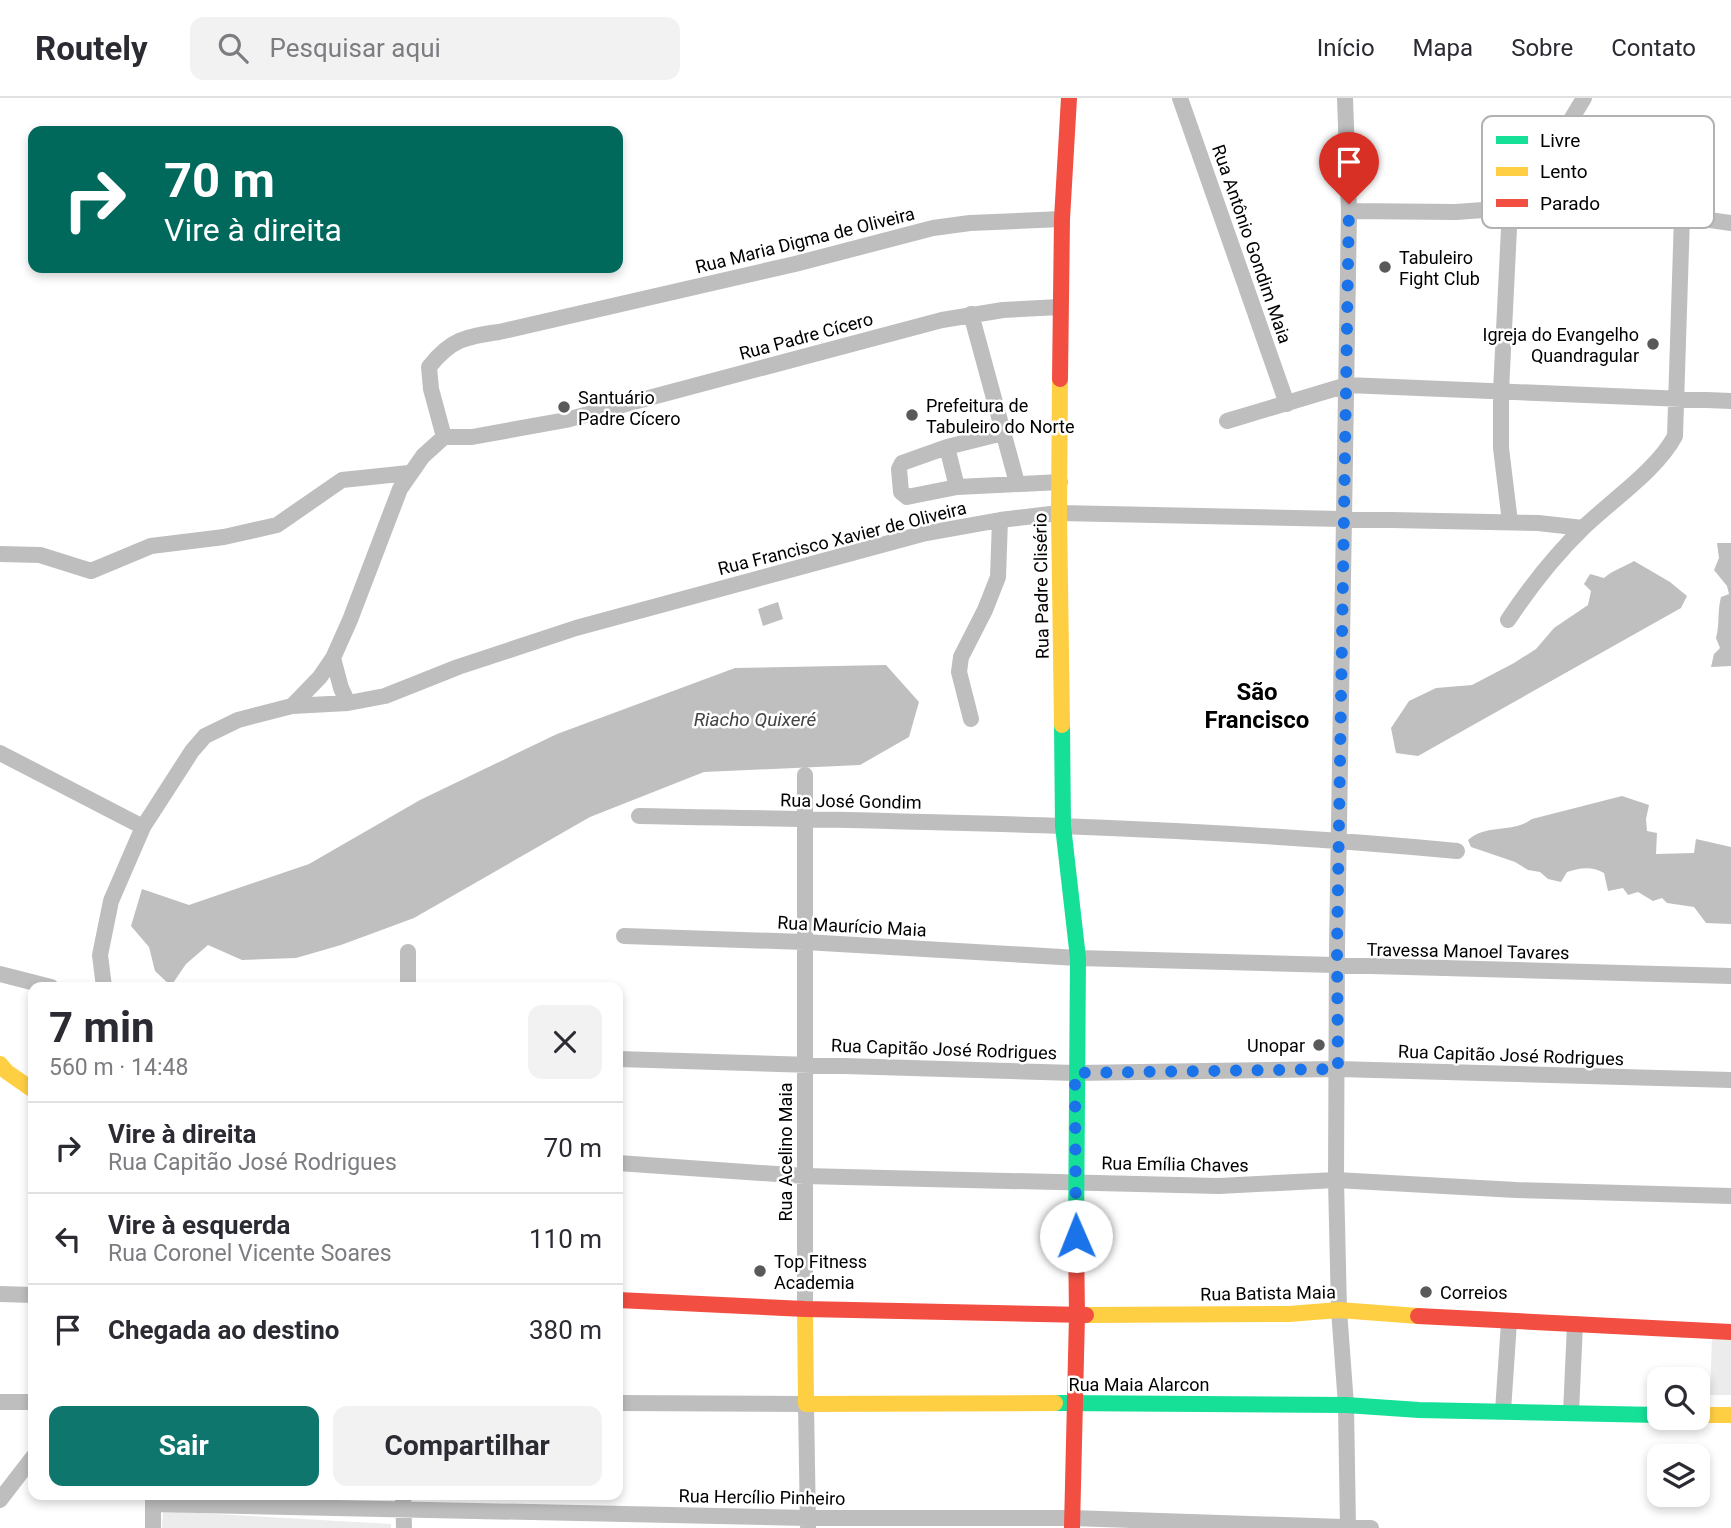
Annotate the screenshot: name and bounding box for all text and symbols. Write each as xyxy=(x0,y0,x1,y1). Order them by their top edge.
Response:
search box xyxy=(190,17,680,80)
text: Routely xyxy=(35,29,148,68)
icon: search xyxy=(214,29,252,67)
text: Pesquisar aqui xyxy=(270,33,441,63)
text: Início xyxy=(1317,34,1375,62)
text: Mapa xyxy=(1413,34,1473,62)
text: Sobre xyxy=(1511,34,1573,62)
text: Contato xyxy=(1611,34,1696,62)
legend xyxy=(1482,116,1714,228)
text: Livre xyxy=(1540,129,1580,152)
pin xyxy=(1319,132,1379,204)
street label: Rua Antônio Gondim Maia xyxy=(1208,142,1296,346)
icon: arrive xyxy=(1330,143,1368,181)
text: 70 m xyxy=(164,152,275,209)
icon: right xyxy=(49,154,140,245)
text: Lento xyxy=(1540,160,1588,183)
text: Parado xyxy=(1540,192,1600,215)
street label: Rua Maria Digma de Oliveira xyxy=(693,203,917,277)
text: Vire à direita xyxy=(164,211,342,249)
place label: Tabuleiro Fight Club xyxy=(1399,247,1480,289)
marker: Tabuleiro Fight Club xyxy=(1377,259,1393,275)
street label: Rua Padre Cícero xyxy=(737,308,875,364)
place label: Igreja do Evangelho Quandragular xyxy=(1483,324,1639,366)
marker: Igreja do Evangelho Quandragular xyxy=(1645,336,1661,352)
place label: Santuário Padre Cícero xyxy=(578,387,680,429)
place label: Prefeitura de Tabuleiro do Norte xyxy=(926,395,1074,437)
marker: Santuário Padre Cícero xyxy=(556,399,572,415)
marker: Prefeitura de Tabuleiro do Norte xyxy=(904,407,920,423)
street label: Rua Francisco Xavier de Oliveira xyxy=(716,497,968,579)
street label: Rua Padre Clisério xyxy=(1029,513,1053,659)
district label: São Francisco xyxy=(1205,678,1309,734)
water label: Riacho Quixeré xyxy=(694,708,817,731)
street label: Rua José Gondim xyxy=(780,789,922,813)
street label: Rua Maurício Maia xyxy=(777,912,927,940)
street label: Travessa Manoel Tavares xyxy=(1366,939,1570,963)
text: 7 min xyxy=(49,1003,155,1052)
button: close xyxy=(528,1005,602,1079)
street label: Rua Capitão José Rodrigues xyxy=(831,1035,1057,1063)
place label: Unopar xyxy=(1247,1035,1305,1056)
marker: Unopar xyxy=(1311,1037,1327,1053)
street label: Rua Capitão José Rodrigues xyxy=(1398,1041,1624,1069)
text: 560 m · 14:48 xyxy=(49,1054,188,1081)
street label: Rua Acelino Maia xyxy=(775,1082,796,1222)
text: Vire à direita xyxy=(108,1119,256,1149)
icon: right xyxy=(49,1129,87,1167)
text: 70 m xyxy=(544,1133,602,1163)
text: Rua Capitão José Rodrigues xyxy=(108,1149,397,1176)
street label: Rua Emília Chaves xyxy=(1101,1152,1249,1176)
position arrow xyxy=(1039,1199,1113,1273)
text: Vire à esquerda xyxy=(108,1210,291,1240)
icon: left xyxy=(49,1220,87,1258)
text: 110 m xyxy=(529,1224,602,1254)
text: Rua Coronel Vicente Soares xyxy=(108,1240,392,1267)
place label: Top Fitness Academia xyxy=(774,1251,867,1293)
marker: Top Fitness Academia xyxy=(752,1263,768,1279)
street label: Rua Batista Maia xyxy=(1200,1281,1336,1305)
place label: Correios xyxy=(1440,1282,1508,1303)
marker: Correios xyxy=(1418,1284,1434,1300)
icon: arrive xyxy=(49,1311,87,1349)
text: Chegada ao destino xyxy=(108,1315,339,1345)
text: 380 m xyxy=(529,1315,602,1345)
map controls xyxy=(1647,1367,1710,1507)
button: search xyxy=(1647,1367,1710,1430)
street label: Rua Maia Alarcon xyxy=(1069,1374,1209,1395)
button: Sair xyxy=(49,1406,319,1486)
button: Compartilhar xyxy=(333,1406,602,1486)
button: layers xyxy=(1647,1444,1710,1507)
street label: Rua Hercílio Pinheiro xyxy=(679,1485,845,1509)

